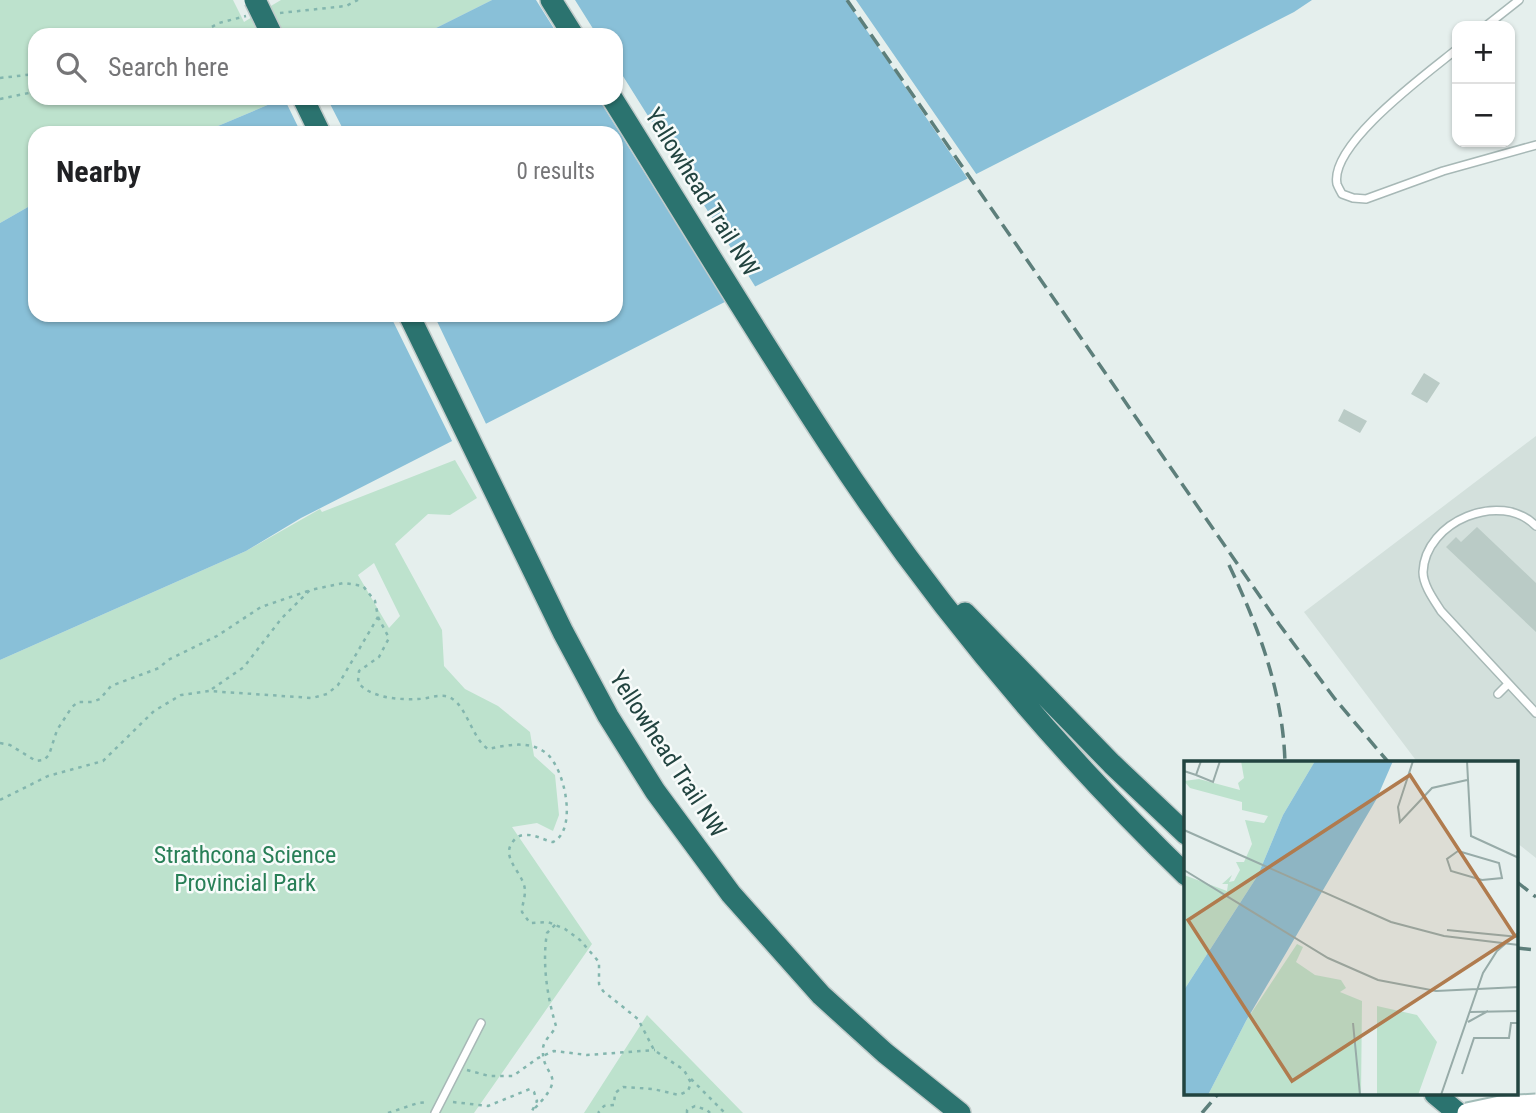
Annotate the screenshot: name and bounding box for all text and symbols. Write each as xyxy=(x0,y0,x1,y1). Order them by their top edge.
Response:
map controls xyxy=(1452,21,1515,147)
button: + xyxy=(1452,21,1515,84)
search box xyxy=(28,28,623,105)
icon: search xyxy=(52,48,90,86)
text: Search here xyxy=(108,52,229,82)
button: − xyxy=(1452,84,1515,147)
street label: Yellowhead Trail NW xyxy=(639,103,765,281)
text: Nearby xyxy=(56,154,141,189)
text: 0 results xyxy=(517,158,595,185)
street label: Yellowhead Trail NW xyxy=(604,666,732,842)
inset map xyxy=(1184,761,1518,1096)
park label: Strathcona Science Provincial Park xyxy=(154,841,336,897)

